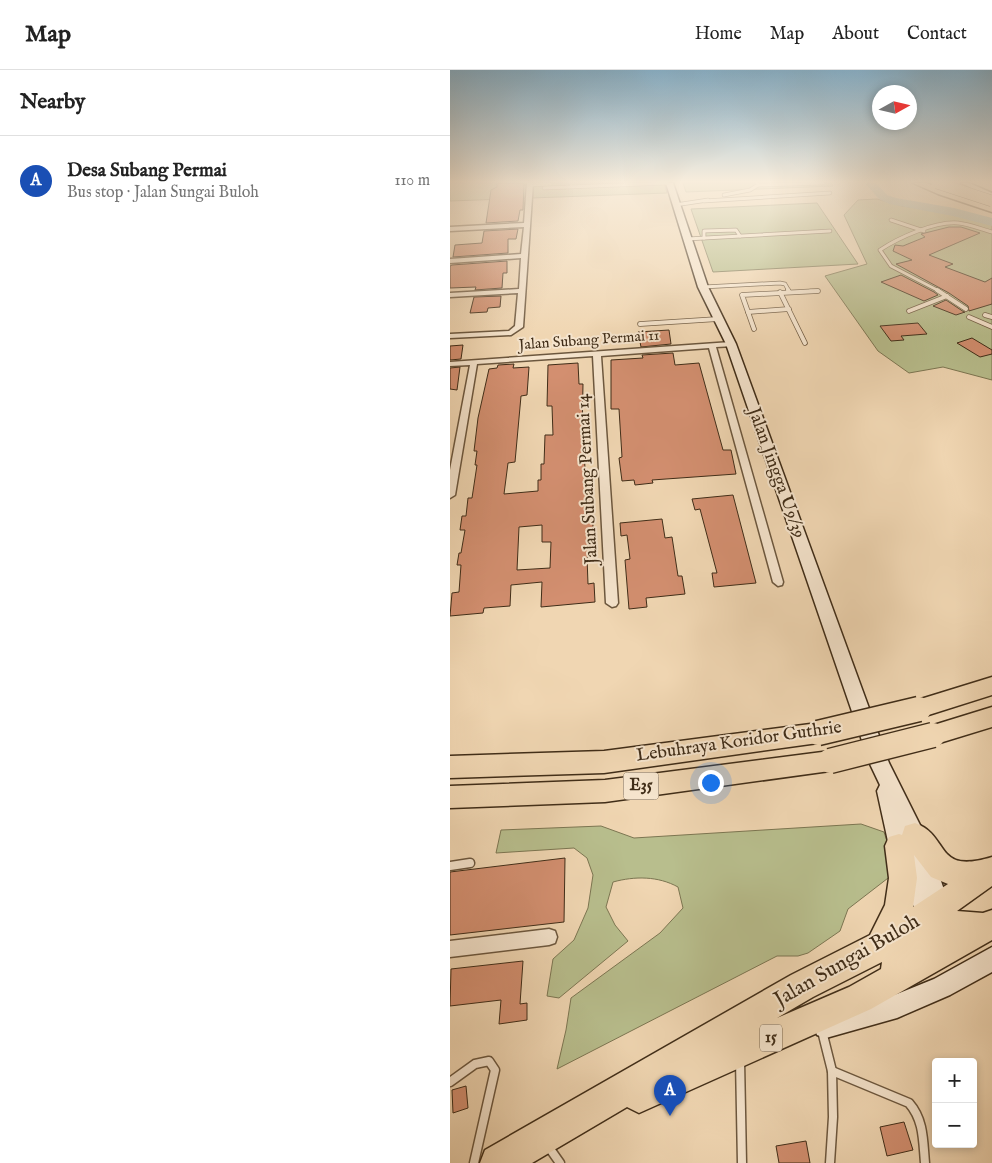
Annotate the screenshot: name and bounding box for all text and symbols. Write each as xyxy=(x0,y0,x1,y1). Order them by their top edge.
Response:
text: Map xyxy=(25,19,71,50)
text: Home xyxy=(695,23,742,46)
text: Map xyxy=(770,23,804,46)
text: About xyxy=(832,23,879,46)
text: Contact xyxy=(907,23,967,46)
north arrow xyxy=(872,85,917,130)
text: Nearby xyxy=(20,89,85,116)
text: Desa Subang Permai xyxy=(67,159,227,183)
text: A xyxy=(31,171,41,191)
text: 110 m xyxy=(394,171,430,191)
text: Bus stop · Jalan Sungai Buloh xyxy=(67,183,259,203)
street label: Jalan Subang Permai 11 xyxy=(516,326,660,355)
street label: Jalan Subang Permai 14 xyxy=(572,393,604,567)
street label: Jalan Jingga U9/39 xyxy=(741,403,810,541)
street label: Lebuhraya Koridor Guthrie xyxy=(635,716,843,768)
your location xyxy=(698,770,724,796)
road number: E35 xyxy=(624,772,658,799)
street label: Jalan Sungai Buloh xyxy=(767,908,925,1015)
road number: 15 xyxy=(760,1024,782,1051)
map controls xyxy=(932,1058,977,1148)
button: + xyxy=(932,1058,977,1103)
pin: A xyxy=(654,1075,686,1116)
button: − xyxy=(932,1103,977,1148)

